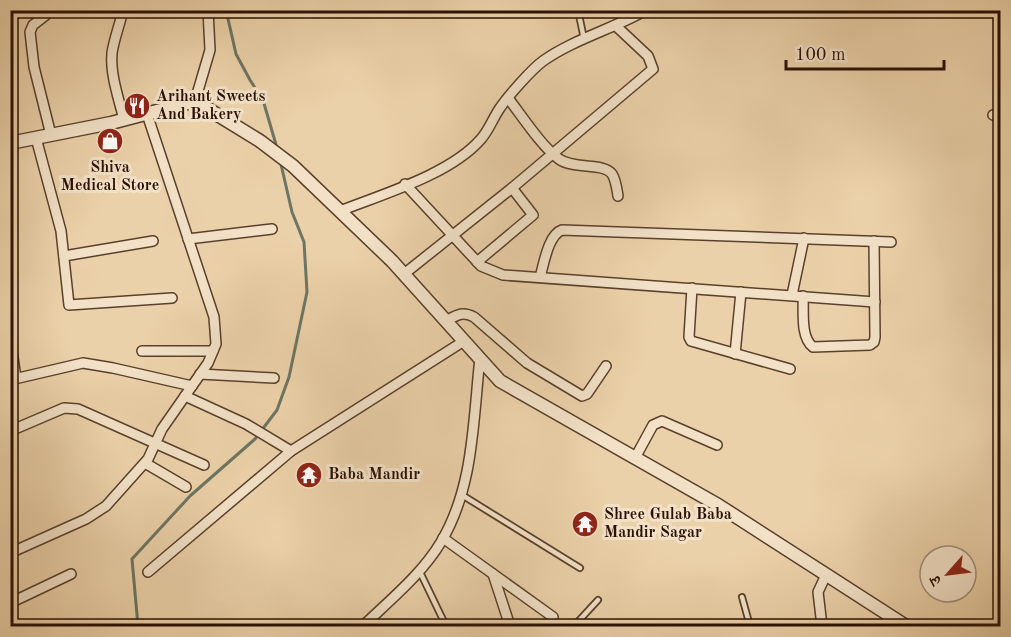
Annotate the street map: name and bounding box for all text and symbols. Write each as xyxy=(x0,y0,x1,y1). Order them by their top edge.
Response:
scale bar xyxy=(786,33,944,71)
text: 100 m xyxy=(795,46,846,64)
place label: Arihant Sweets And Bakery xyxy=(156,89,265,123)
restaurant icon: Arihant Sweets And Bakery xyxy=(122,91,152,121)
shop icon: Shiva Medical Store xyxy=(95,126,125,156)
place label: Shiva Medical Store xyxy=(61,160,159,194)
temple icon: Baba Mandir xyxy=(294,460,324,490)
place label: Baba Mandir xyxy=(328,467,420,483)
place label: Shree Gulab Baba Mandir Sagar xyxy=(604,507,732,541)
temple icon: Shree Gulab Baba Mandir Sagar xyxy=(570,509,600,539)
north arrow xyxy=(918,544,978,604)
text: उ xyxy=(927,571,946,588)

